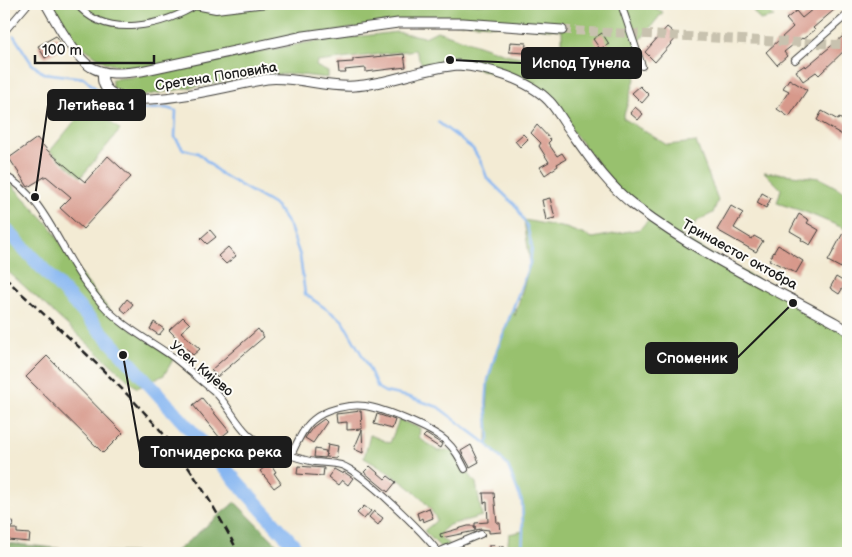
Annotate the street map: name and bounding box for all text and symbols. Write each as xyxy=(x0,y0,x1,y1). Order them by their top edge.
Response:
scale bar xyxy=(35,32,154,64)
text: 100 m xyxy=(42,41,82,60)
callout: Испод Тунела xyxy=(522,48,641,78)
text: Испод Тунела xyxy=(532,54,631,73)
street label: Сретена Поповића xyxy=(154,58,279,95)
callout: Летићева 1 xyxy=(48,90,145,120)
text: Летићева 1 xyxy=(57,96,134,115)
street label: Тринаестог октобра xyxy=(679,216,801,294)
street label: Усек Кијево xyxy=(167,337,237,400)
callout: Споменик xyxy=(646,343,737,373)
text: Споменик xyxy=(656,349,728,368)
callout: Топчидерска река xyxy=(140,437,291,467)
text: Топчидерска река xyxy=(150,443,282,462)

